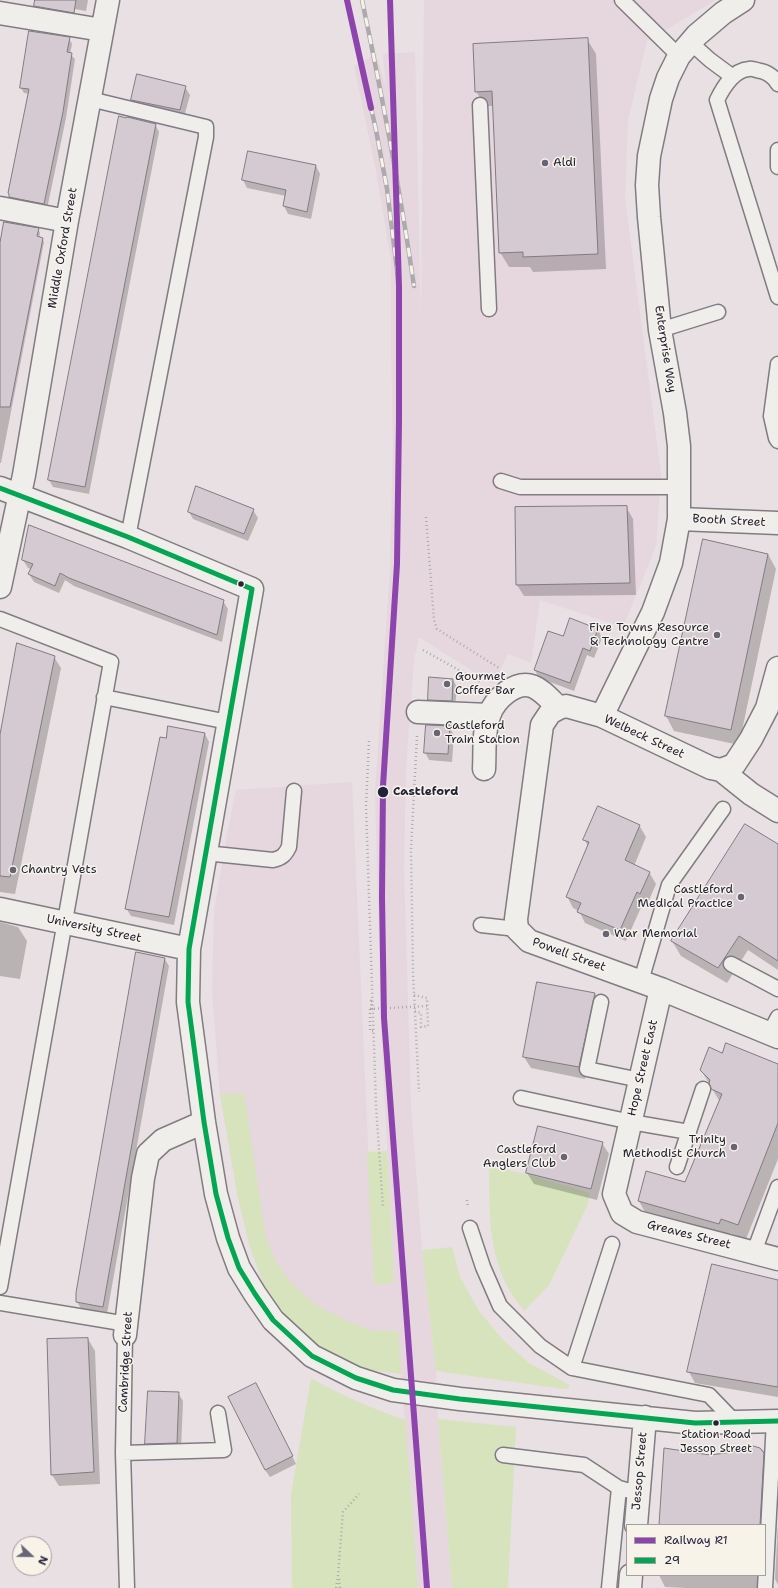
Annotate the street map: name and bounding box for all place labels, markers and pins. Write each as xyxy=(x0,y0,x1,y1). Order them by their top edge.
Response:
place label: Aldi xyxy=(553,156,576,170)
marker: Aldi xyxy=(540,158,550,168)
unlabelled marker xyxy=(236,579,246,589)
place label: Five Towns Resource & Technology Centre xyxy=(589,621,709,649)
marker: Five Towns Resource & Technology Centre xyxy=(712,630,722,640)
place label: Gourmet Coffee Bar xyxy=(455,670,515,698)
marker: Gourmet Coffee Bar xyxy=(442,679,452,689)
place label: Castleford Train Station xyxy=(445,719,520,747)
marker: Castleford Train Station xyxy=(432,728,442,738)
marker: Castleford xyxy=(376,785,390,799)
place label: Castleford xyxy=(393,785,458,799)
place label: Chantry Vets xyxy=(21,863,97,877)
marker: Chantry Vets xyxy=(8,865,18,875)
place label: Castleford Medical Practice xyxy=(638,883,733,911)
marker: Castleford Medical Practice xyxy=(736,892,746,902)
place label: War Memorial xyxy=(614,927,697,941)
marker: War Memorial xyxy=(601,929,611,939)
place label: Trinity Methodist Church xyxy=(623,1133,726,1161)
marker: Trinity Methodist Church xyxy=(729,1142,739,1152)
place label: Castleford Anglers Club xyxy=(483,1143,556,1171)
marker: Castleford Anglers Club xyxy=(559,1152,569,1162)
marker: Station Road Jessop Street xyxy=(711,1418,721,1428)
place label: Station Road Jessop Street xyxy=(680,1428,752,1454)

